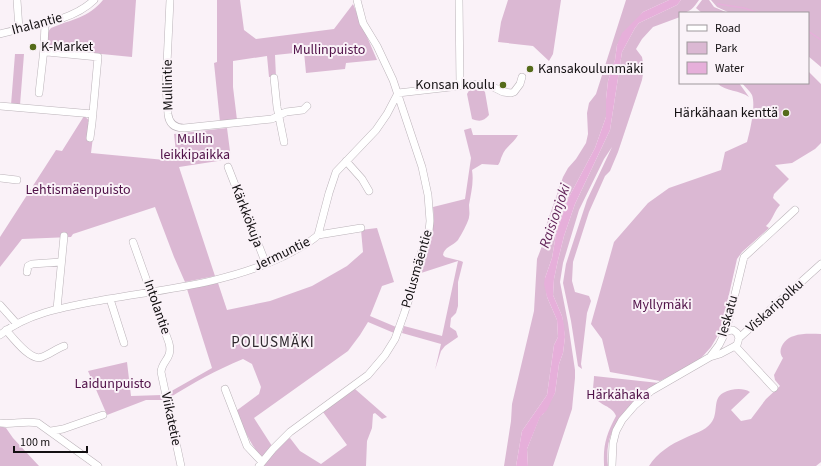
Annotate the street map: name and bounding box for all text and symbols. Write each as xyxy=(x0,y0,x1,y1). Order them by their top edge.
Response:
street label: Ihalantie xyxy=(9,8,65,40)
legend xyxy=(679,12,809,84)
text: Road xyxy=(715,20,741,37)
place label: K-Market xyxy=(41,37,94,57)
park label: Mullinpuisto xyxy=(293,40,365,60)
text: Park xyxy=(715,40,737,57)
marker: K-Market xyxy=(28,42,38,52)
street label: Mullintie xyxy=(158,59,178,111)
place label: Kansakoulunmäki xyxy=(538,59,644,79)
text: Water xyxy=(715,60,745,77)
marker: Kansakoulunmäki xyxy=(525,64,535,74)
place label: Konsan koulu xyxy=(415,75,495,95)
marker: Konsan koulu xyxy=(498,80,508,90)
place label: Härkähaan kenttä xyxy=(674,103,778,123)
marker: Härkähaan kenttä xyxy=(781,108,791,118)
park label: Mullin leikkipaikka xyxy=(160,129,230,165)
park label: Lehtismäenpuisto xyxy=(25,180,131,200)
water label: Raisionjoki xyxy=(534,181,576,251)
street label: Kärkkökuja xyxy=(226,182,268,250)
street label: Polusmäentie xyxy=(396,227,438,311)
street label: Jermuntie xyxy=(250,232,314,276)
street label: Viskaripolku xyxy=(742,274,808,338)
street label: Intolantie xyxy=(138,277,176,337)
street label: Ieskatu xyxy=(713,293,743,339)
park label: Myllymäki xyxy=(632,295,692,315)
district label: POLUSMÄKI xyxy=(231,332,315,353)
park label: Laidunpuisto xyxy=(75,374,151,394)
park label: Härkähaka xyxy=(586,385,650,405)
street label: Viikatetie xyxy=(156,390,186,448)
scale bar xyxy=(14,428,87,454)
text: 100 m xyxy=(20,434,50,451)

